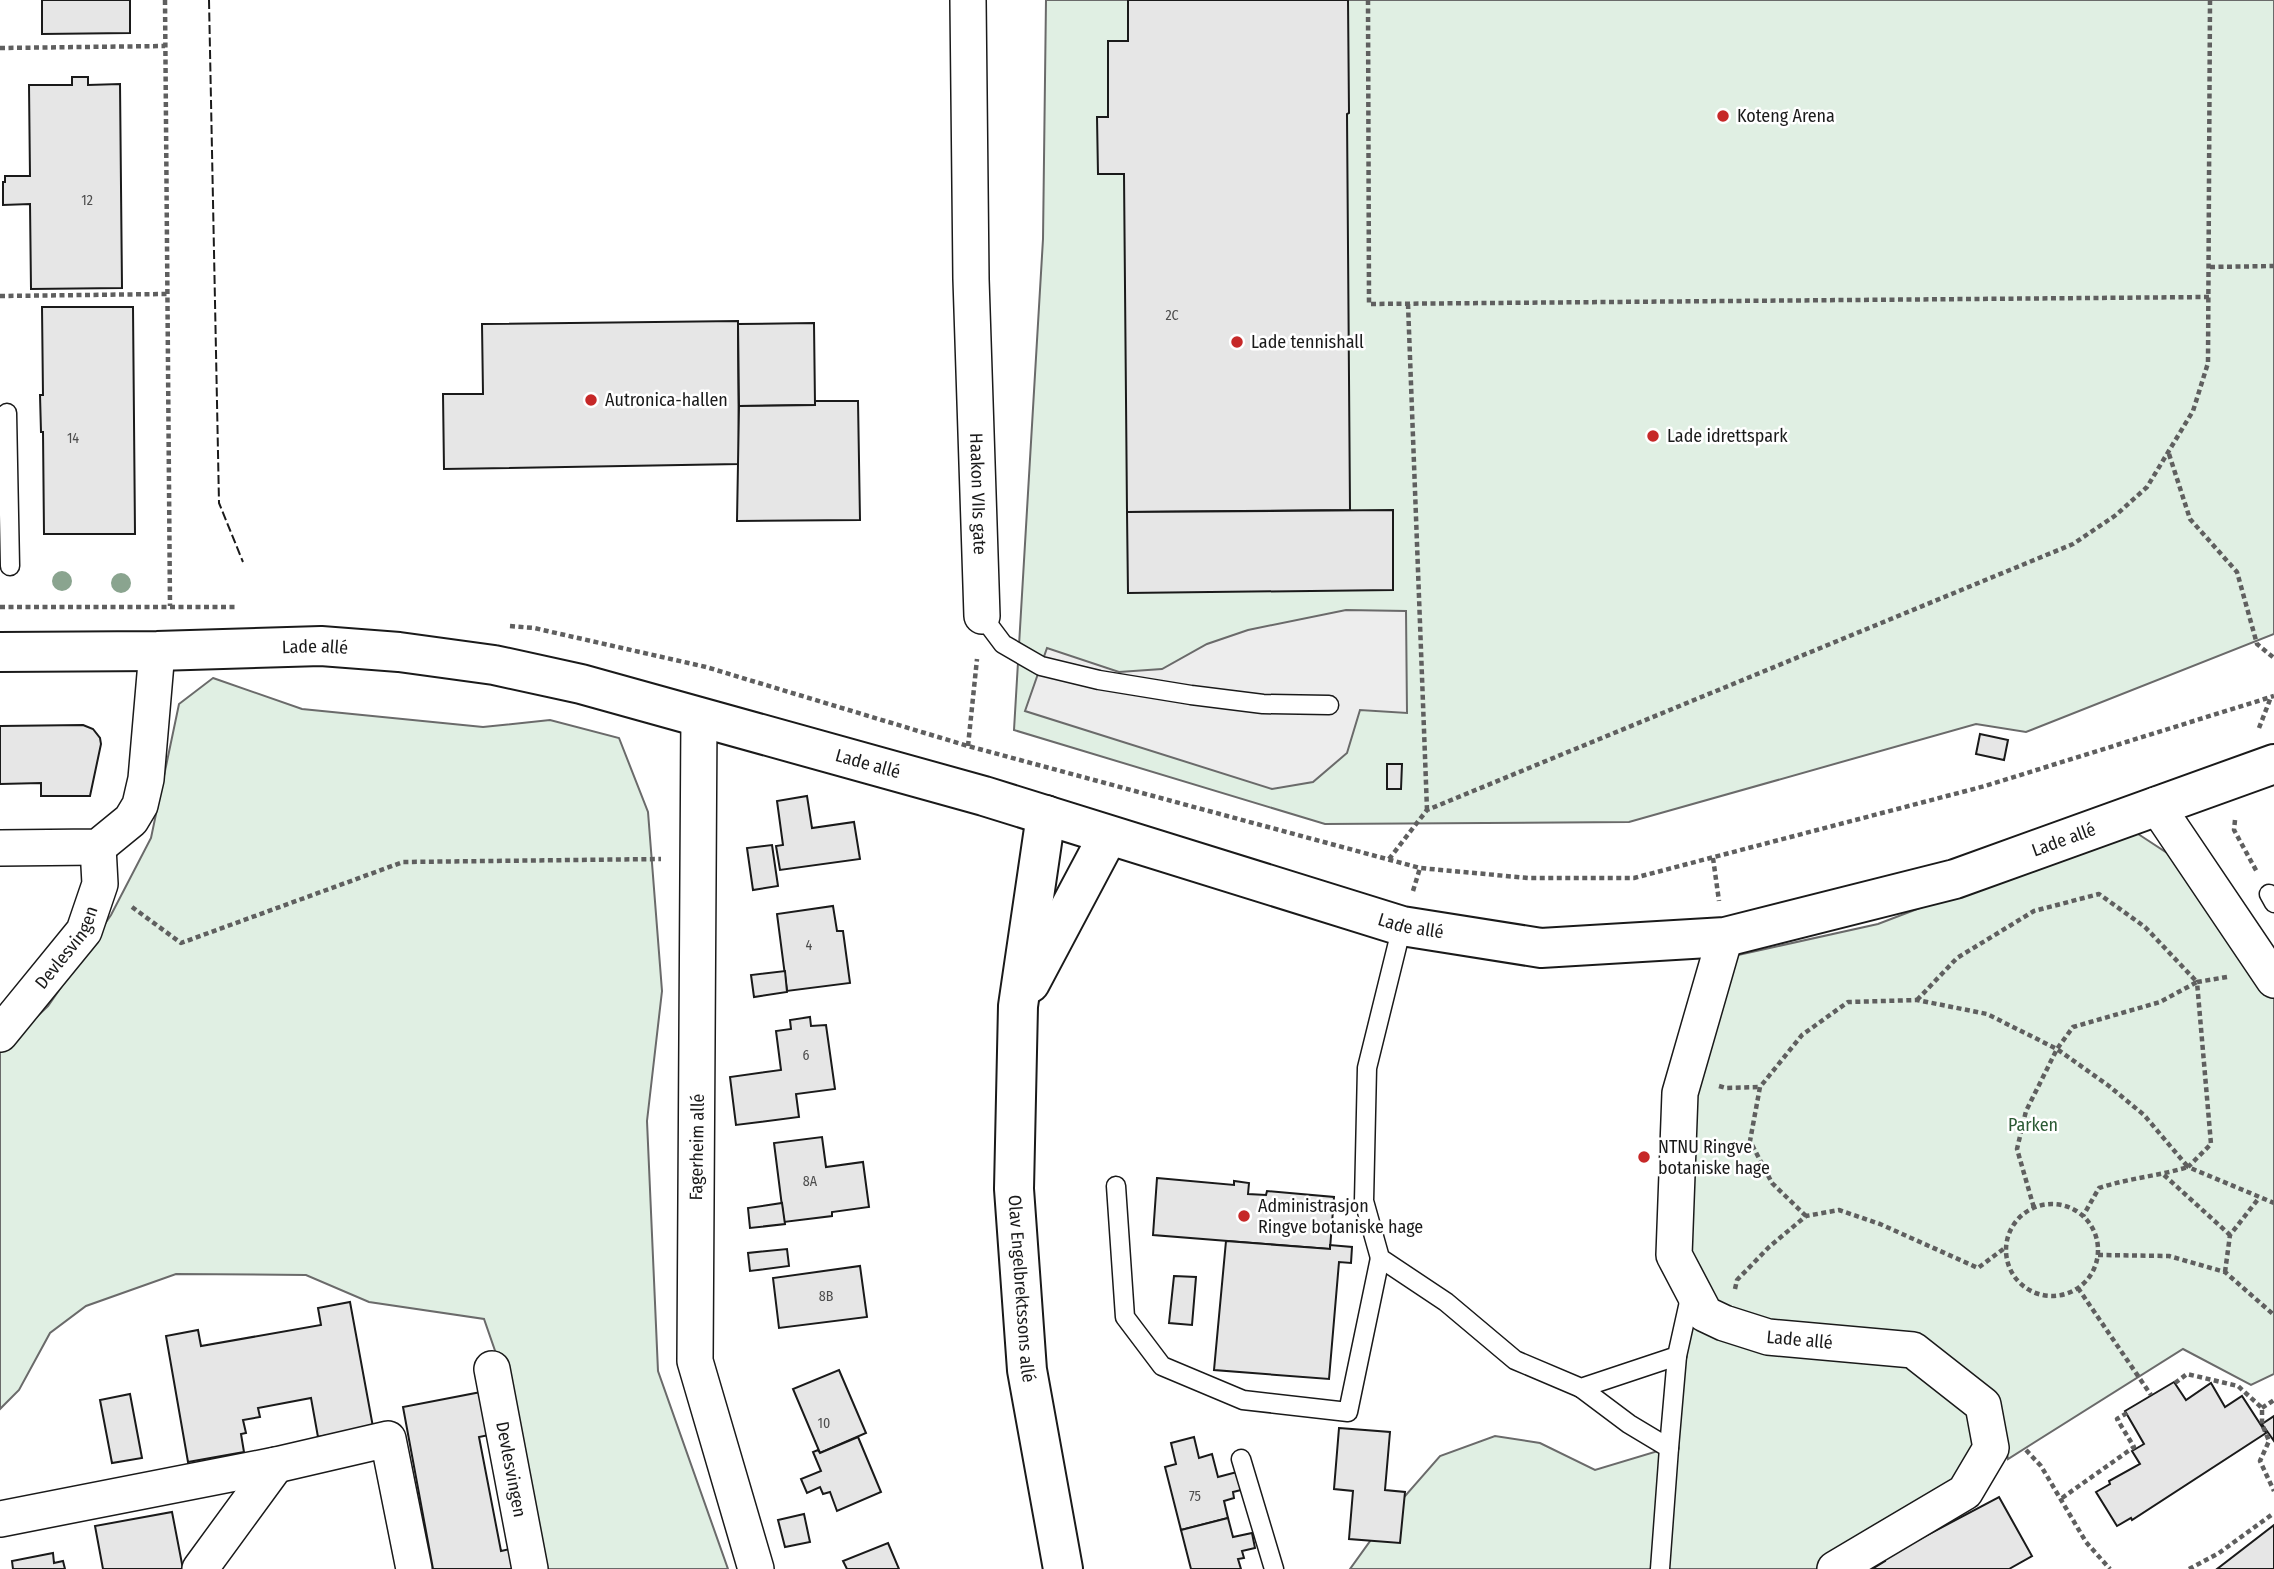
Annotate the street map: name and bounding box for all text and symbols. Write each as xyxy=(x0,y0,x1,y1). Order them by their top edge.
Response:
place label: Koteng Arena xyxy=(1737,105,1835,127)
marker: Koteng Arena xyxy=(1715,108,1731,124)
house number: 12 xyxy=(81,192,93,209)
house number: 2C xyxy=(1165,307,1179,324)
place label: Lade tennishall xyxy=(1251,331,1364,353)
marker: Lade tennishall xyxy=(1229,334,1245,350)
place label: Autronica-hallen xyxy=(605,389,728,411)
marker: Autronica-hallen xyxy=(583,392,599,408)
place label: Lade idrettspark xyxy=(1667,425,1788,447)
marker: Lade idrettspark xyxy=(1645,428,1661,444)
house number: 14 xyxy=(67,430,79,447)
street label: Haakon VIIs gate xyxy=(965,433,991,555)
street label: Lade allé xyxy=(281,635,349,659)
street label: Lade allé xyxy=(833,744,903,783)
street label: Lade allé xyxy=(2029,818,2099,861)
street label: Devlesvingen xyxy=(30,903,103,993)
street label: Lade allé xyxy=(1375,908,1445,943)
house number: 4 xyxy=(806,937,813,954)
house number: 6 xyxy=(803,1047,810,1064)
street label: Fagerheim allé xyxy=(685,1093,709,1201)
park label: Parken xyxy=(2008,1114,2058,1136)
place label: NTNU Ringve botaniske hage xyxy=(1658,1136,1770,1179)
marker: NTNU Ringve botaniske hage xyxy=(1636,1149,1652,1165)
house number: 8A xyxy=(803,1173,818,1190)
street label: Olav Engelbrektssons allé xyxy=(1003,1194,1040,1384)
place label: Administrasjon Ringve botaniske hage xyxy=(1258,1195,1423,1238)
marker: Administrasjon Ringve botaniske hage xyxy=(1236,1208,1252,1224)
house number: 8B xyxy=(819,1288,834,1305)
street label: Lade allé xyxy=(1765,1326,1834,1354)
house number: 10 xyxy=(818,1415,830,1432)
street label: Devlesvingen xyxy=(491,1420,531,1519)
house number: 75 xyxy=(1189,1488,1201,1505)

